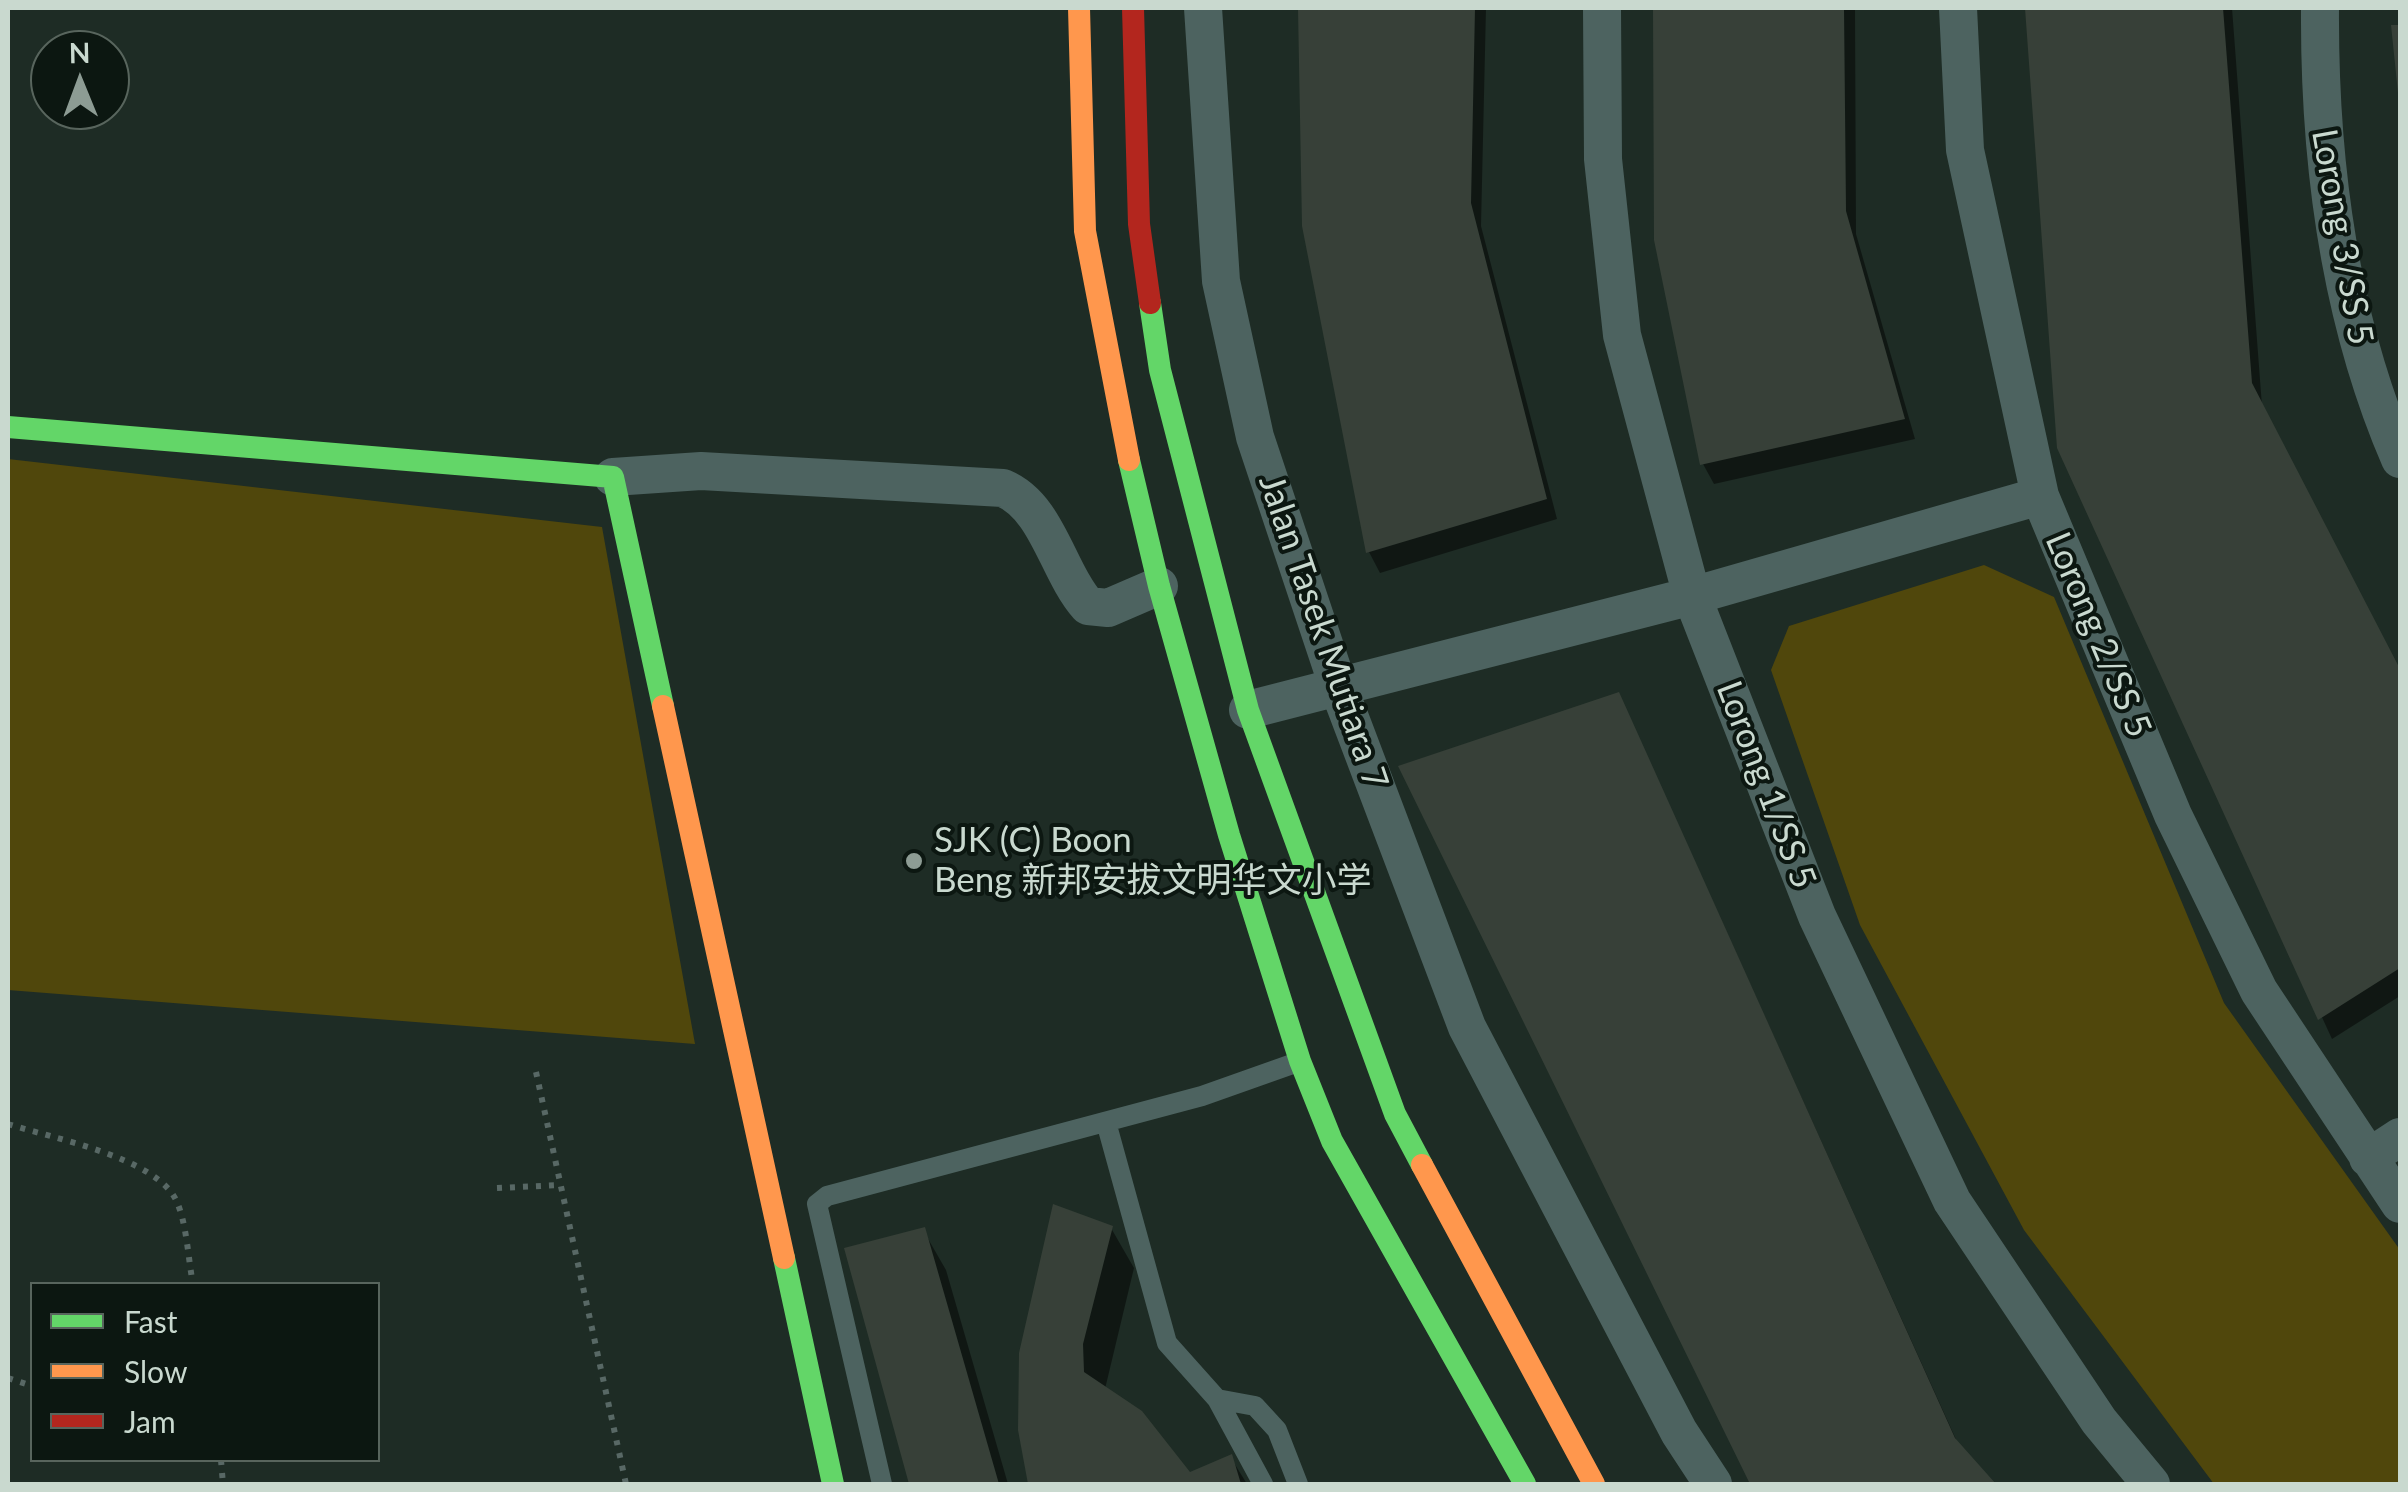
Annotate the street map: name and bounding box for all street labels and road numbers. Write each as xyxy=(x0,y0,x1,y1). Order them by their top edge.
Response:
street label: Lorong 3/SS 5 xyxy=(2302,126,2382,348)
street label: Jalan Tasek Mutiara 7 xyxy=(1249,469,1397,795)
street label: Lorong 2/SS 5 xyxy=(2036,526,2160,744)
street label: Lorong 1/SS 5 xyxy=(1707,676,1825,894)

